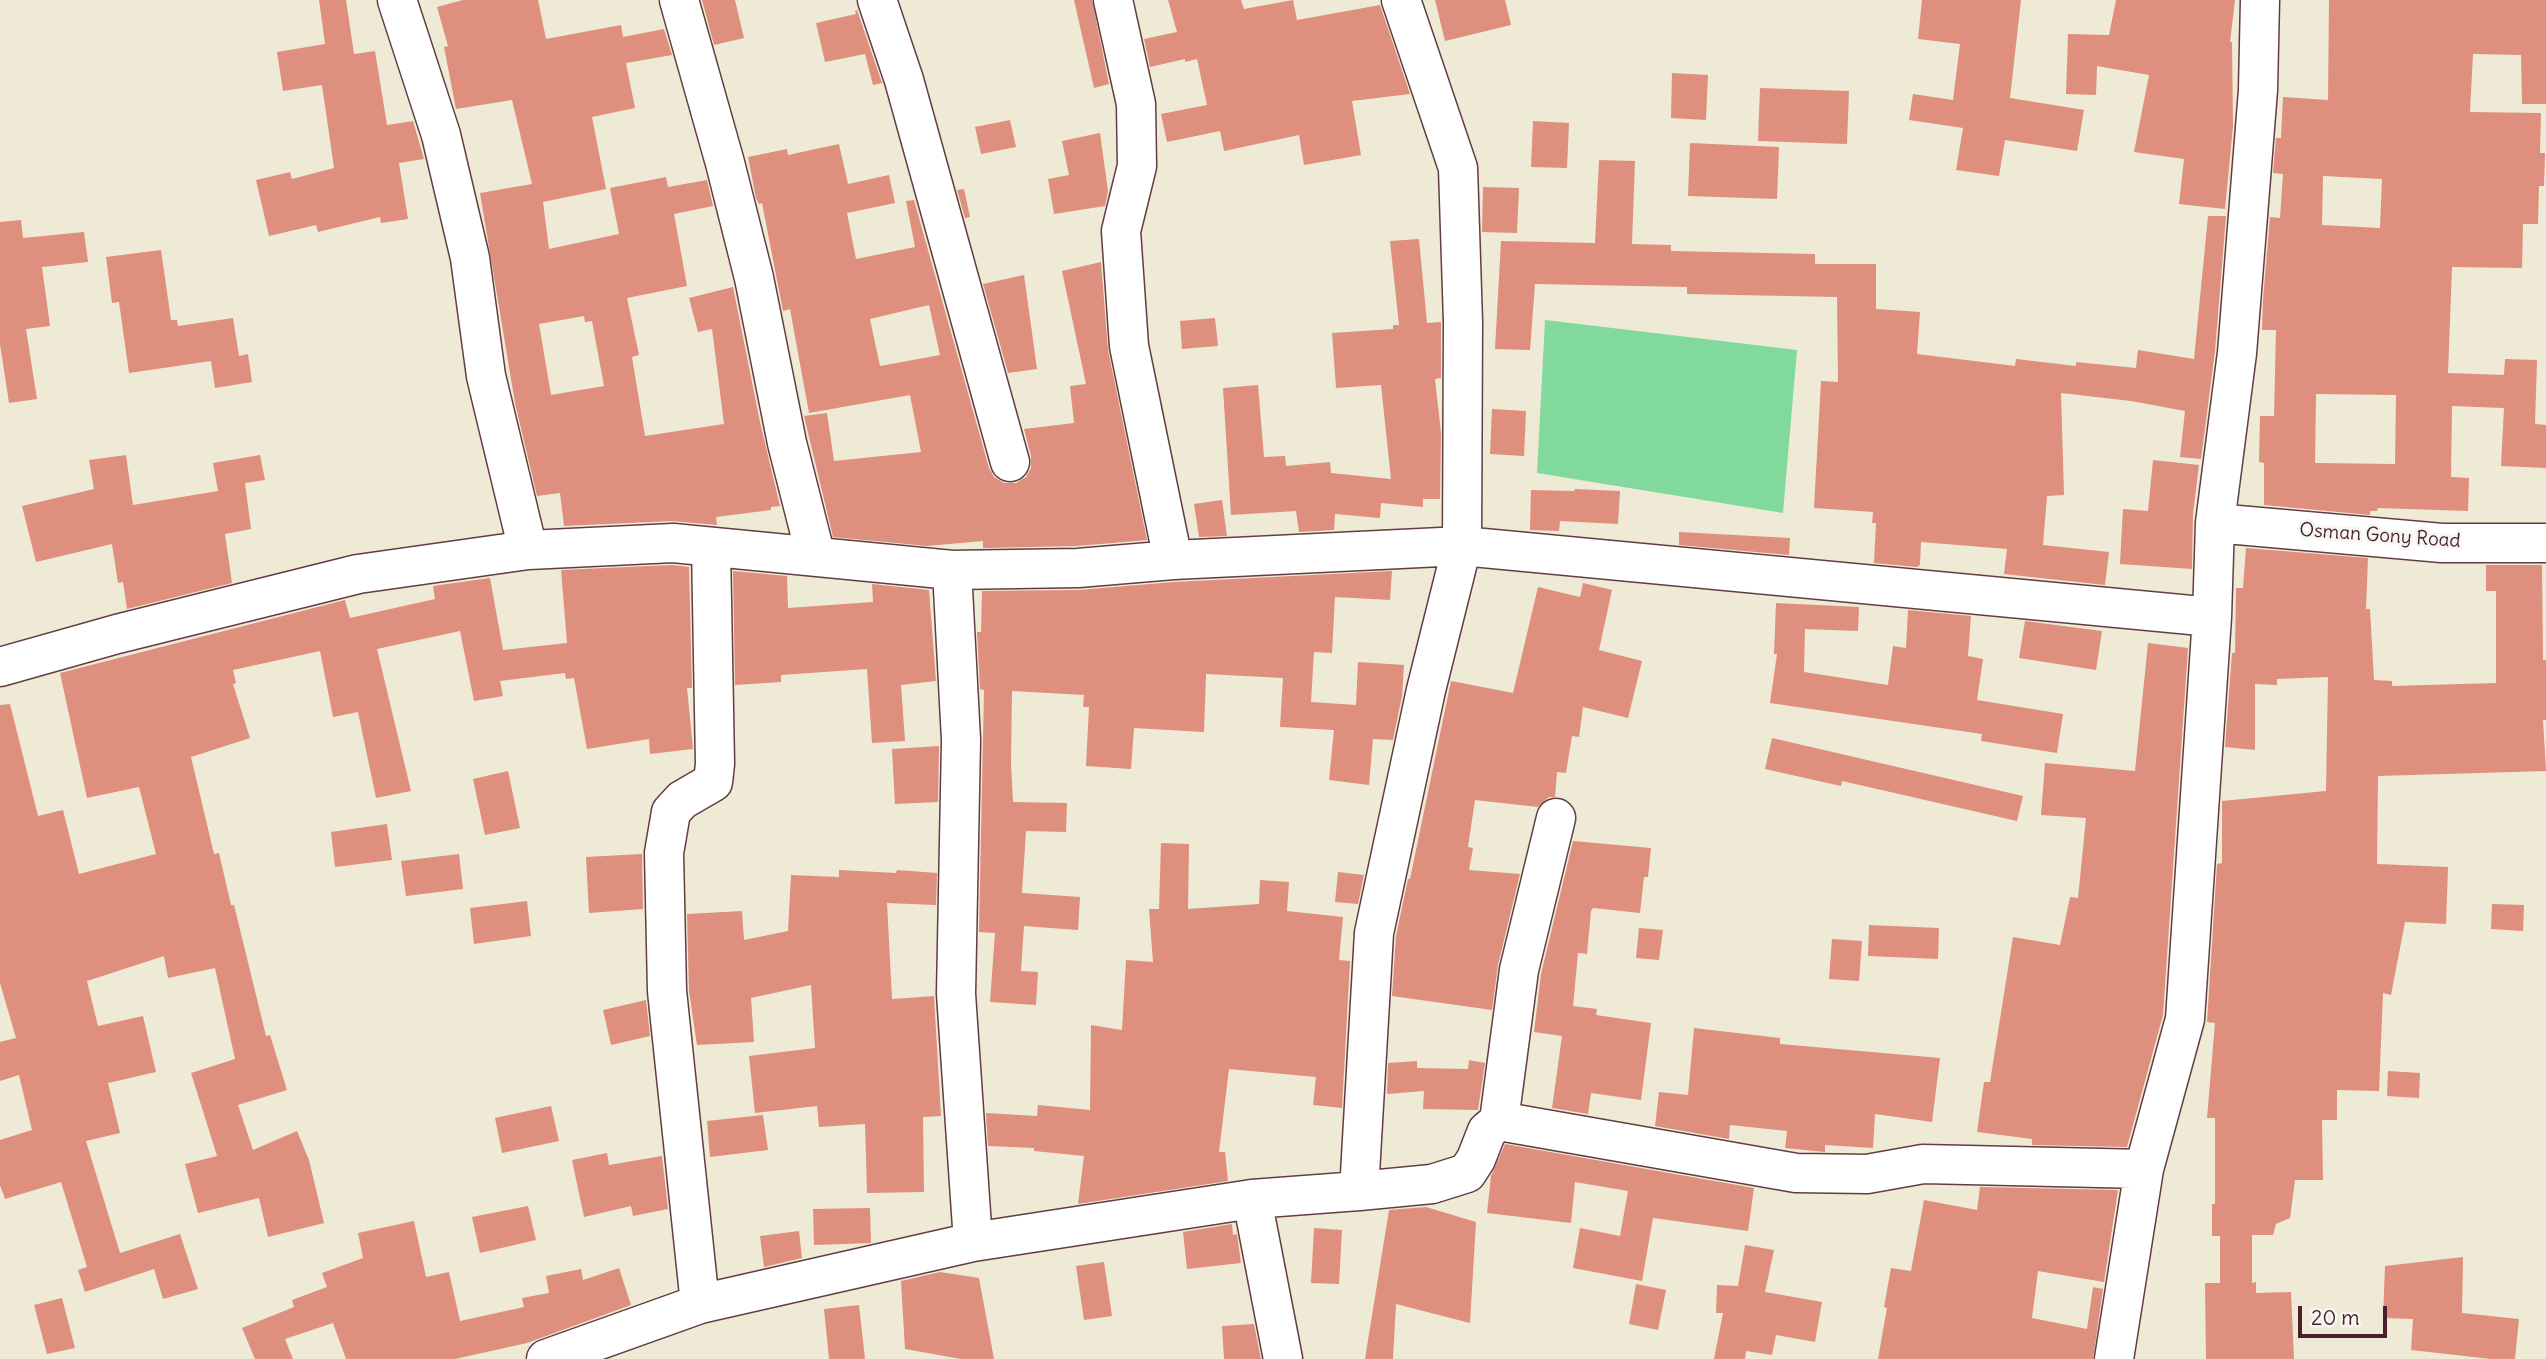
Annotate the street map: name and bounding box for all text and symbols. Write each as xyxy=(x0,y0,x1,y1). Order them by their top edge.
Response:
street label: Osman Gony Road xyxy=(2299,519,2461,553)
scale bar xyxy=(2301,1292,2390,1336)
text: 20 m xyxy=(2311,1304,2360,1331)

